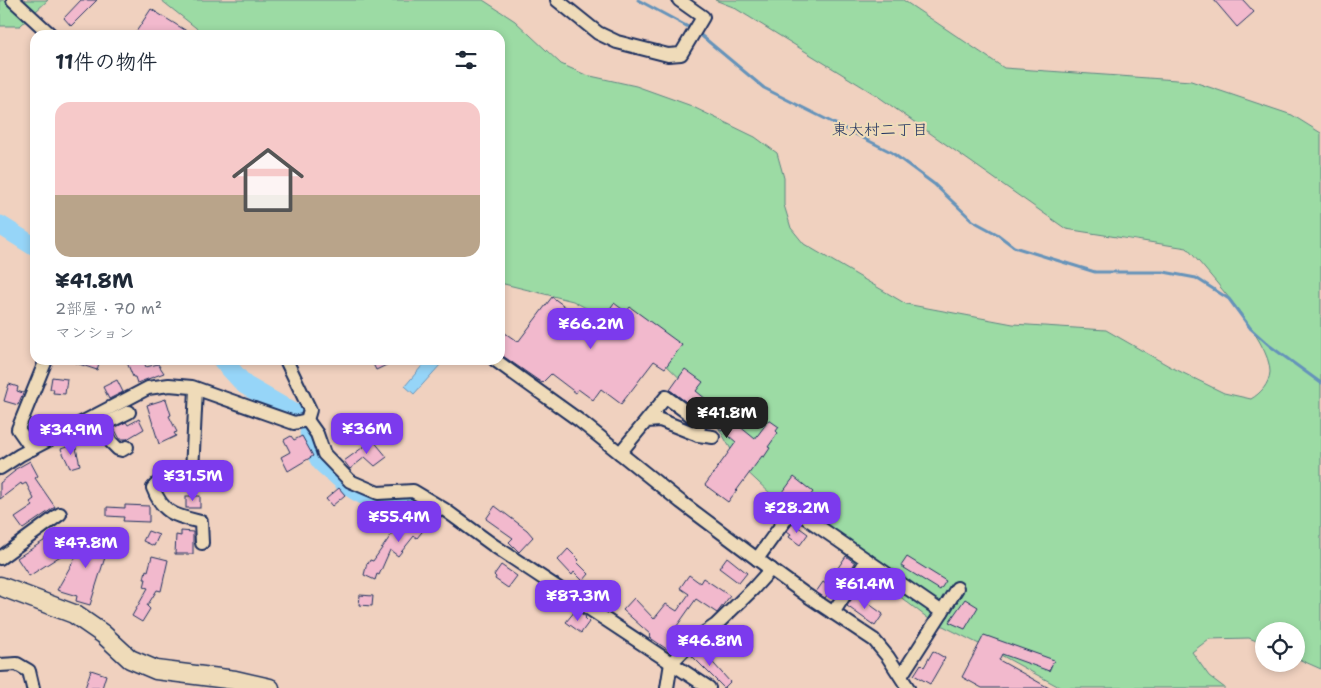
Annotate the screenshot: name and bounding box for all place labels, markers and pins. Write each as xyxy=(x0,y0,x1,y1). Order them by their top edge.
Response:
pin: ¥66.2M xyxy=(550,308,632,350)
pin: ¥41.8M xyxy=(686,396,768,439)
pin: ¥36M xyxy=(337,412,397,455)
pin: ¥34.9M xyxy=(30,414,112,456)
pin: ¥31.5M xyxy=(152,460,234,502)
pin: ¥28.2M xyxy=(756,492,838,534)
pin: ¥55.4M xyxy=(358,500,440,543)
pin: ¥47.8M xyxy=(45,526,127,569)
pin: ¥61.4M xyxy=(824,568,906,610)
pin: ¥87.3M xyxy=(537,580,619,622)
pin: ¥46.8M xyxy=(669,624,751,667)

